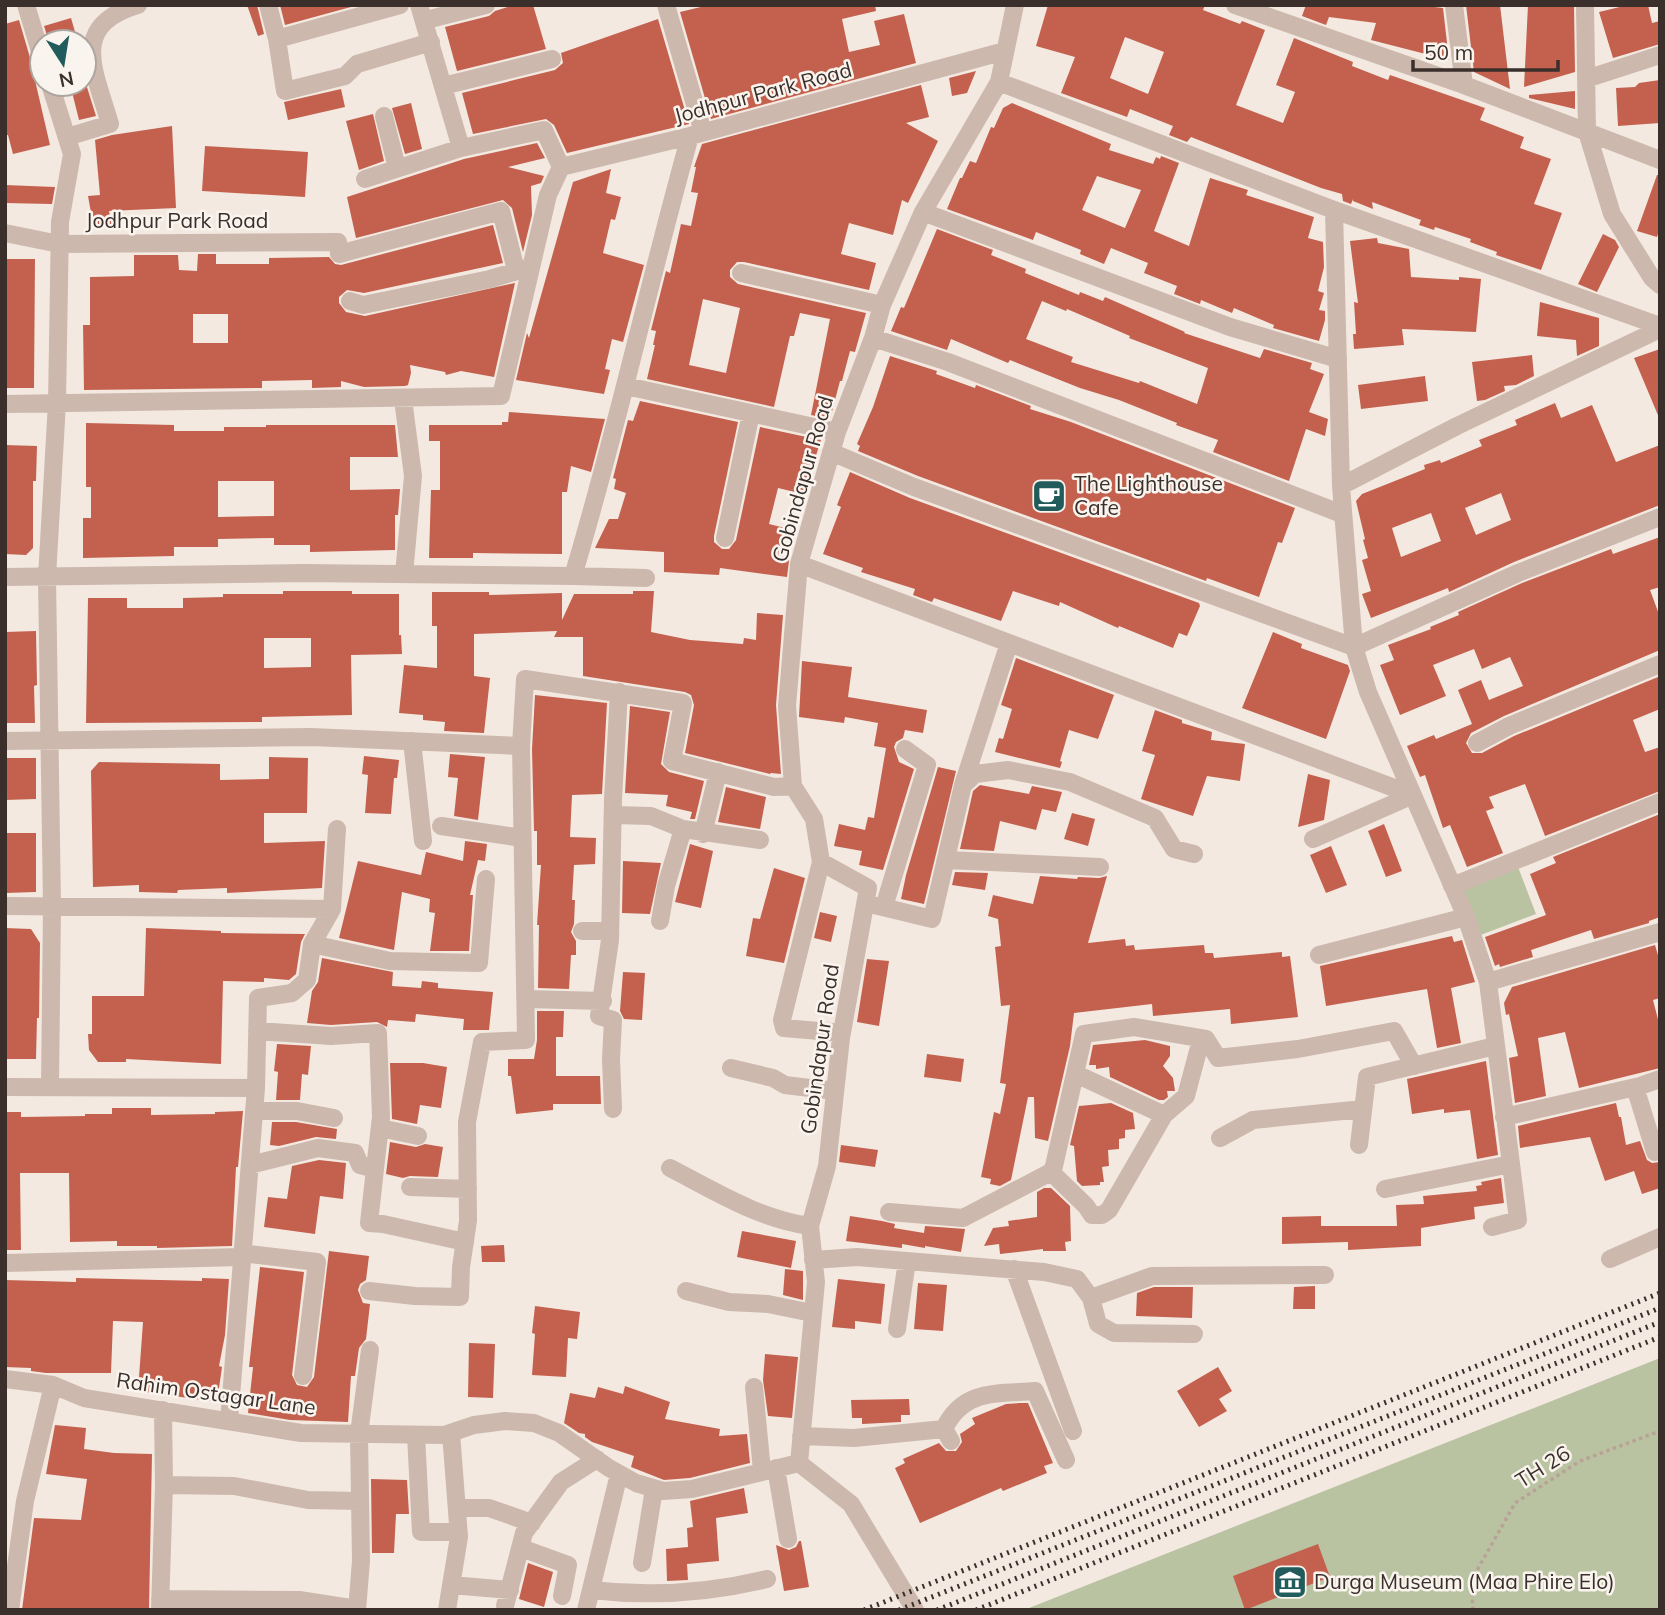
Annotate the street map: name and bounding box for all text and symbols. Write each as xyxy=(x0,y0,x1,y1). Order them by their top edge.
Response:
north arrow xyxy=(28,28,98,98)
scale bar xyxy=(1413,28,1558,72)
text: 50 m xyxy=(1424,39,1473,65)
street label: Jodhpur Park Road xyxy=(671,56,854,128)
text: N xyxy=(57,66,76,93)
street label: Jodhpur Park Road xyxy=(86,207,268,233)
street label: Gobindapur Road xyxy=(766,393,838,565)
place label: The Lighthouse Cafe xyxy=(1074,470,1223,520)
cafe icon: The Lighthouse Cafe xyxy=(1030,477,1068,515)
street label: Gobindapur Road xyxy=(794,962,844,1136)
street label: Rahim Ostagar Lane xyxy=(115,1366,317,1420)
street label: TH 26 xyxy=(1510,1439,1575,1493)
museum icon: Durga Museum (Maa Phire Elo) xyxy=(1271,1563,1309,1601)
place label: Durga Museum (Maa Phire Elo) xyxy=(1314,1568,1615,1594)

